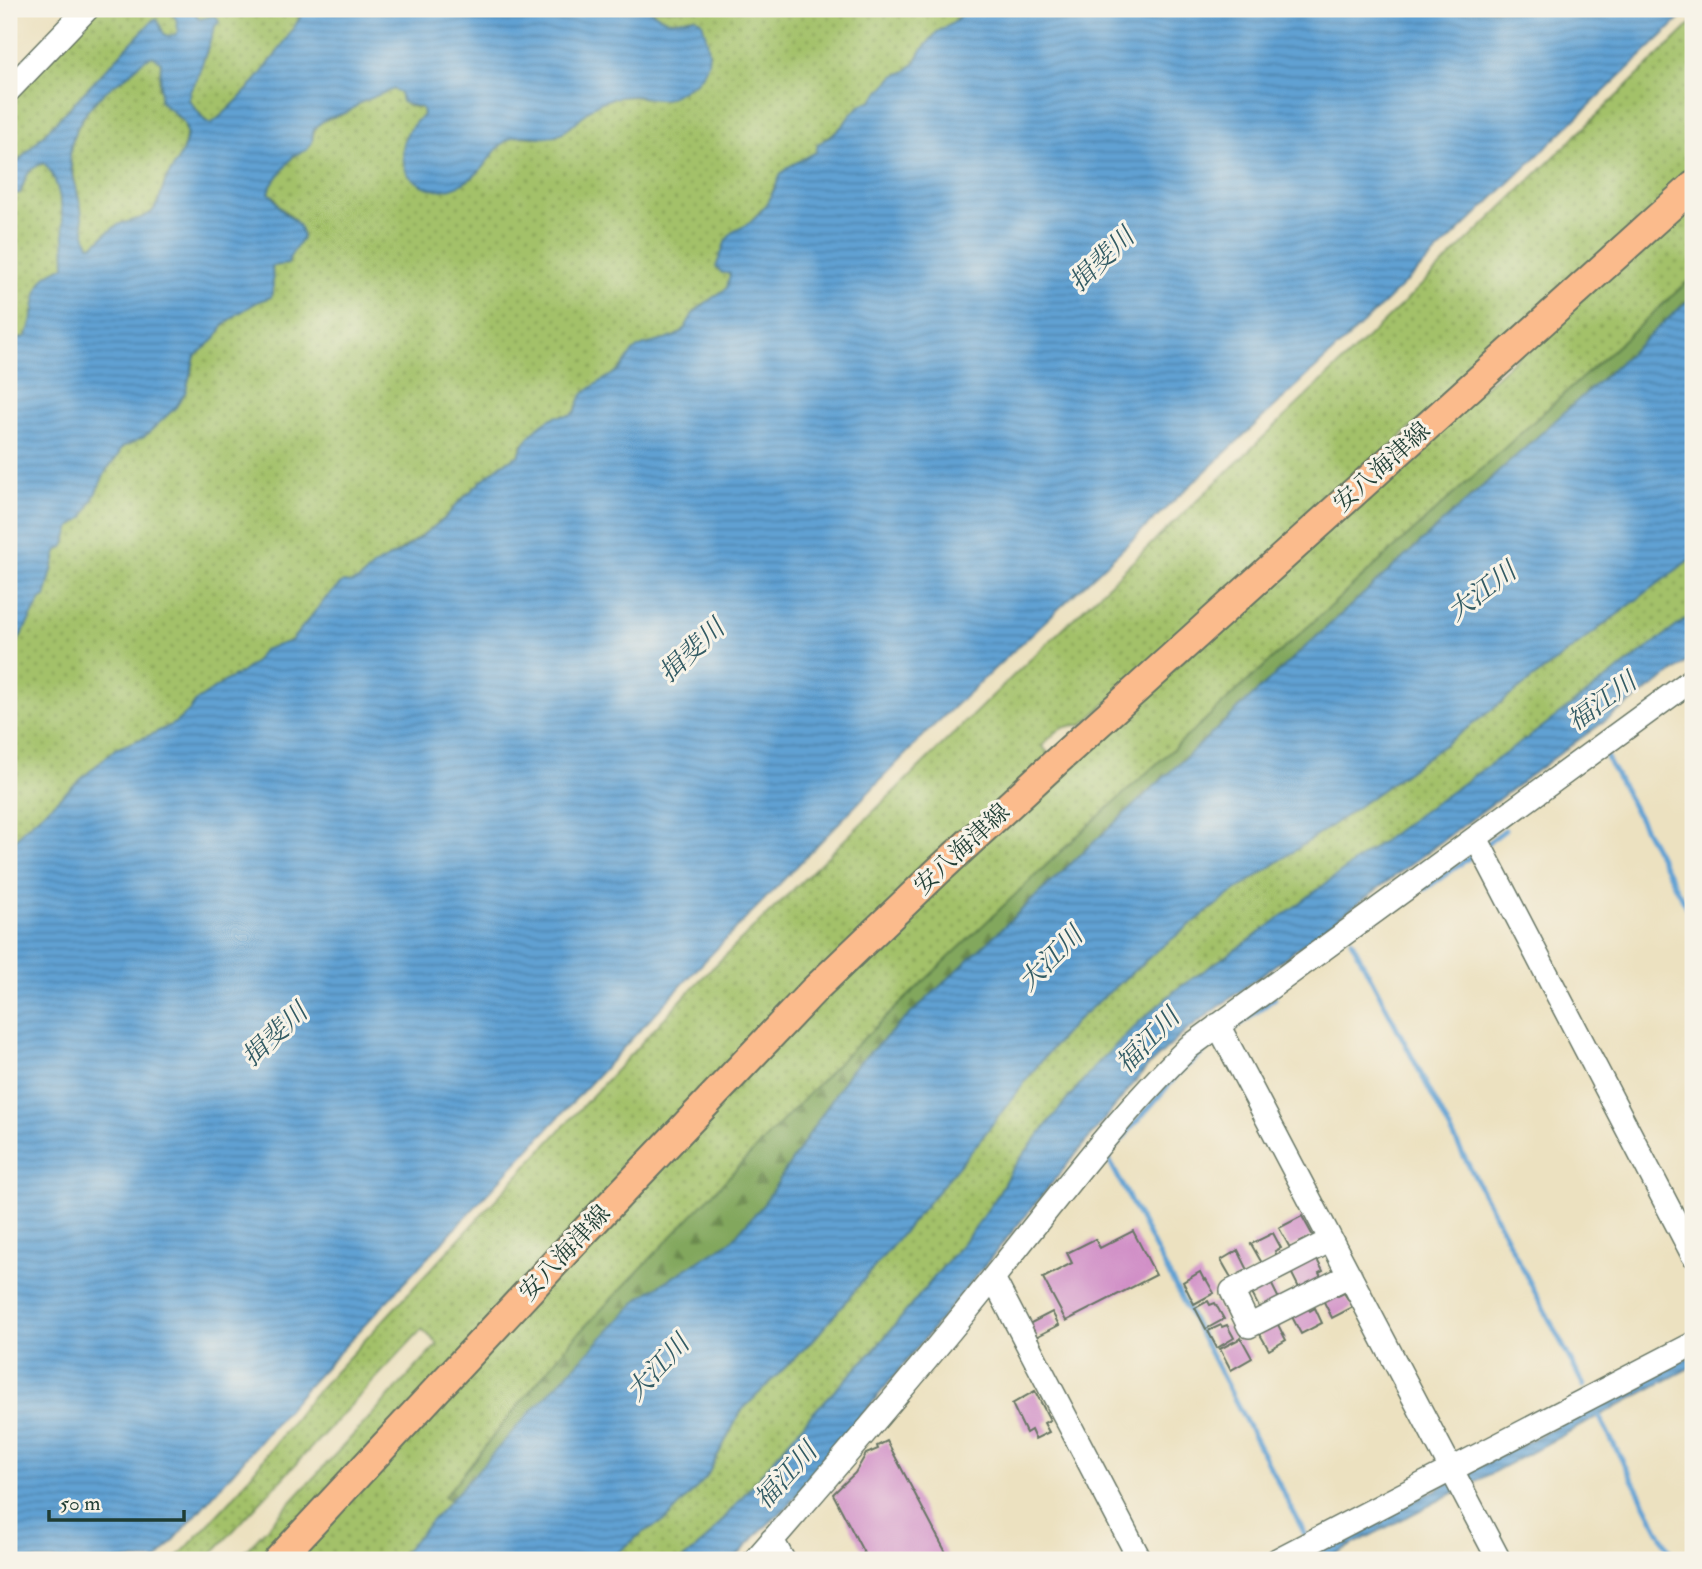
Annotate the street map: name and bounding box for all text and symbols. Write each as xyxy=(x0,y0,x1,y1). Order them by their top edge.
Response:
water label: 揖斐川 xyxy=(1063,219,1143,299)
street label: 安八海津線 xyxy=(1327,415,1437,519)
water label: 大江川 xyxy=(1441,554,1525,628)
water label: 揖斐川 xyxy=(653,611,734,689)
water label: 福江川 xyxy=(1561,664,1645,738)
street label: 安八海津線 xyxy=(908,797,1016,901)
water label: 大江川 xyxy=(1012,918,1092,998)
water label: 揖斐川 xyxy=(236,995,317,1073)
water label: 福江川 xyxy=(1109,1000,1189,1080)
street label: 安八海津線 xyxy=(513,1199,617,1307)
water label: 大江川 xyxy=(620,1326,698,1407)
water label: 福江川 xyxy=(748,1434,826,1516)
scale bar xyxy=(49,1478,184,1522)
text: 50 m xyxy=(60,1490,101,1517)

